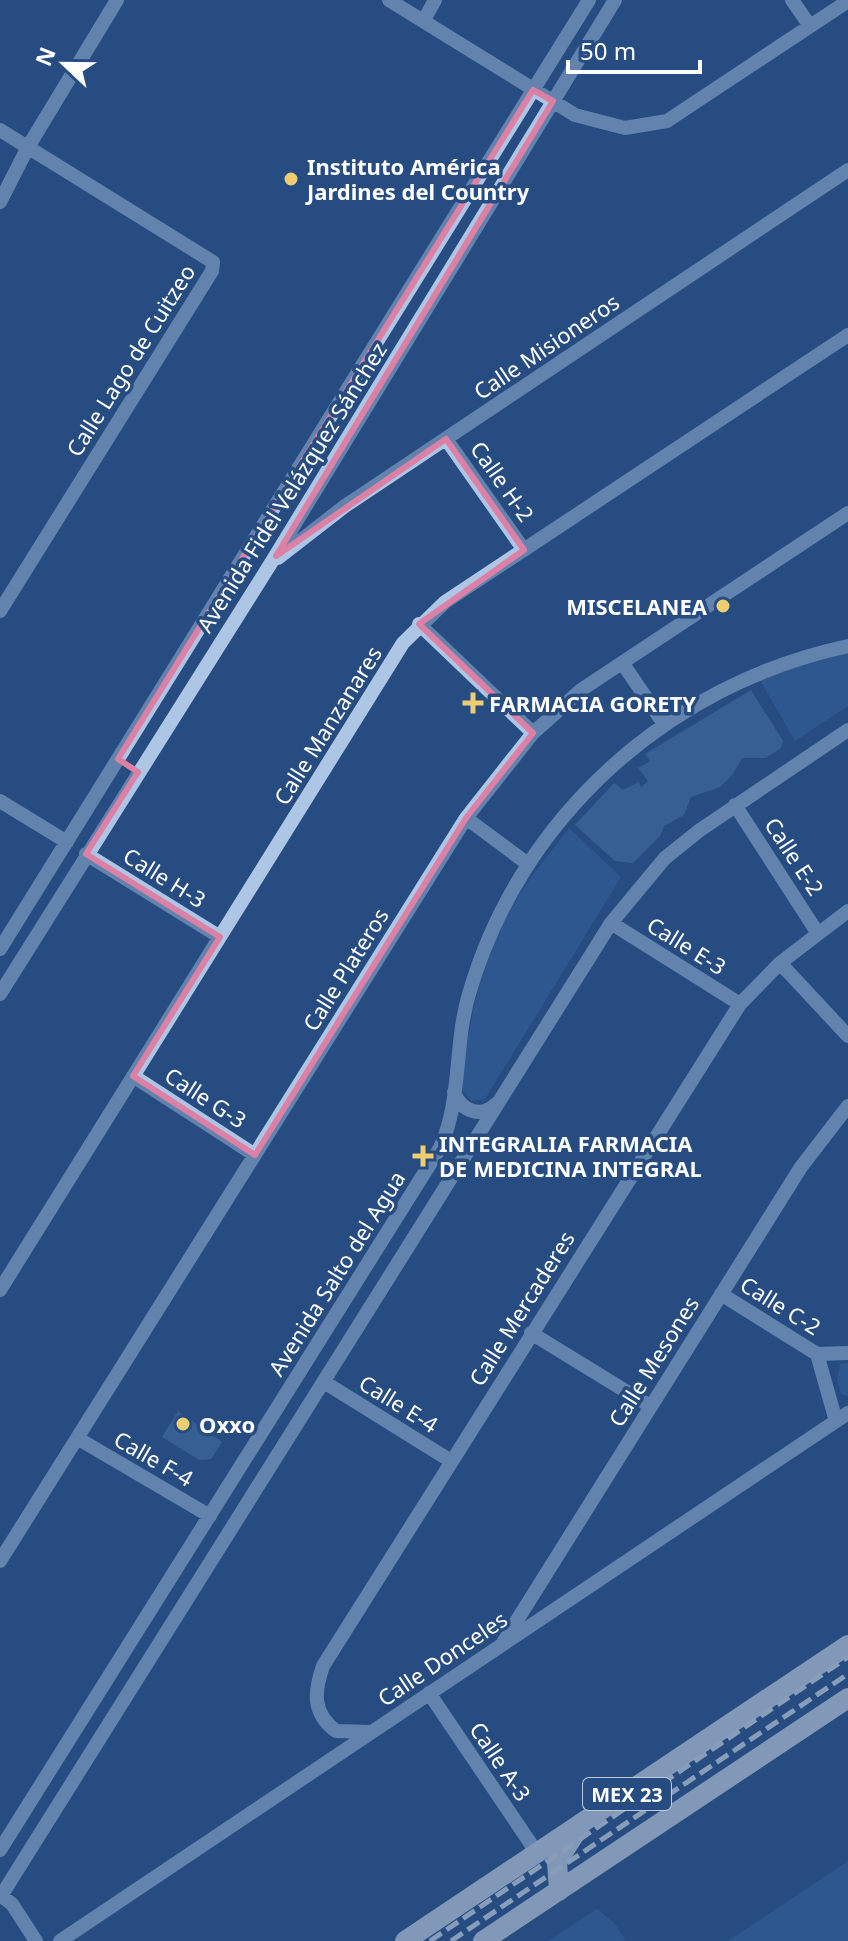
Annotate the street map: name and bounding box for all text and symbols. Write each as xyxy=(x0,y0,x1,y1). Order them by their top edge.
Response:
north arrow xyxy=(24,24,104,104)
scale bar xyxy=(568,24,700,74)
text: 50 m xyxy=(580,34,636,67)
text: N xyxy=(27,42,62,70)
place label: Instituto América Jardines del Country xyxy=(305,151,530,206)
marker: Instituto América Jardines del Country xyxy=(282,170,300,188)
street label: Calle Lago de Cuitzeo xyxy=(59,258,201,462)
street label: Calle Misioneros xyxy=(467,286,625,406)
street label: Avenida Fidel Velázquez Sánchez xyxy=(189,336,393,638)
street label: Calle H-2 xyxy=(464,435,542,527)
place label: MISCELANEA xyxy=(566,591,708,621)
marker: MISCELANEA xyxy=(714,597,732,615)
street label: Calle Manzanares xyxy=(266,640,388,810)
place label: FARMACIA GORETY xyxy=(489,688,696,718)
marker: FARMACIA GORETY xyxy=(464,694,482,712)
street label: Calle E-2 xyxy=(759,811,831,901)
street label: Calle H-3 xyxy=(118,840,212,914)
street label: Calle Plateros xyxy=(295,902,395,1036)
street label: Calle E-3 xyxy=(642,909,732,981)
street label: Calle G-3 xyxy=(159,1060,253,1134)
place label: INTEGRALIA FARMACIA DE MEDICINA INTEGRAL xyxy=(439,1128,702,1183)
marker: INTEGRALIA FARMACIA DE MEDICINA INTEGRAL xyxy=(414,1147,432,1165)
street label: Avenida Salto del Agua xyxy=(261,1165,411,1381)
street label: Calle Mercaderes xyxy=(461,1225,581,1391)
street label: Calle C-2 xyxy=(735,1269,827,1341)
street label: Calle Mesones xyxy=(601,1290,705,1432)
street label: Calle E-4 xyxy=(354,1367,444,1439)
place label: Oxxo xyxy=(199,1409,255,1439)
marker: Oxxo xyxy=(174,1415,192,1433)
street label: Calle F-4 xyxy=(109,1423,199,1493)
street label: Calle Donceles xyxy=(371,1604,513,1712)
street label: Calle A-3 xyxy=(464,1716,538,1806)
road number: MEX 23 xyxy=(583,1778,671,1810)

